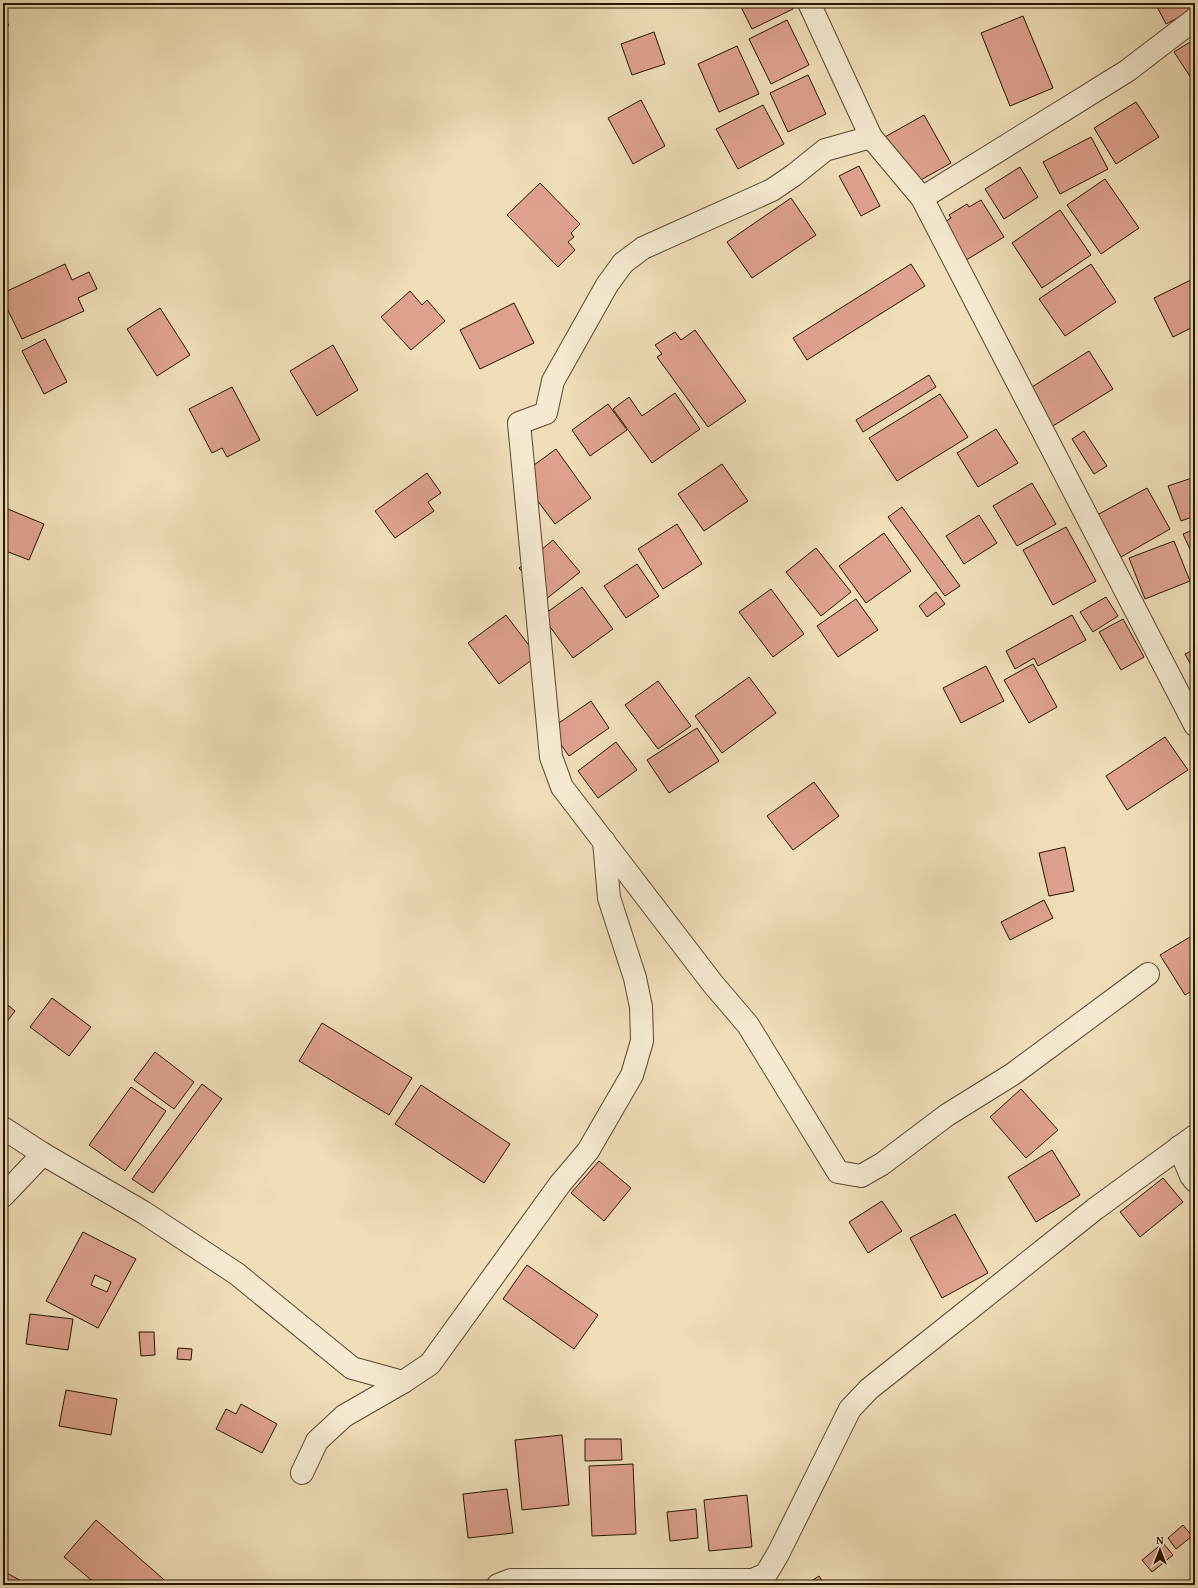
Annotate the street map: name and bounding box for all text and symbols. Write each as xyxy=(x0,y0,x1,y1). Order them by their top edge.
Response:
north arrow xyxy=(1140,1530,1180,1570)
text: N xyxy=(1156,1532,1164,1548)

